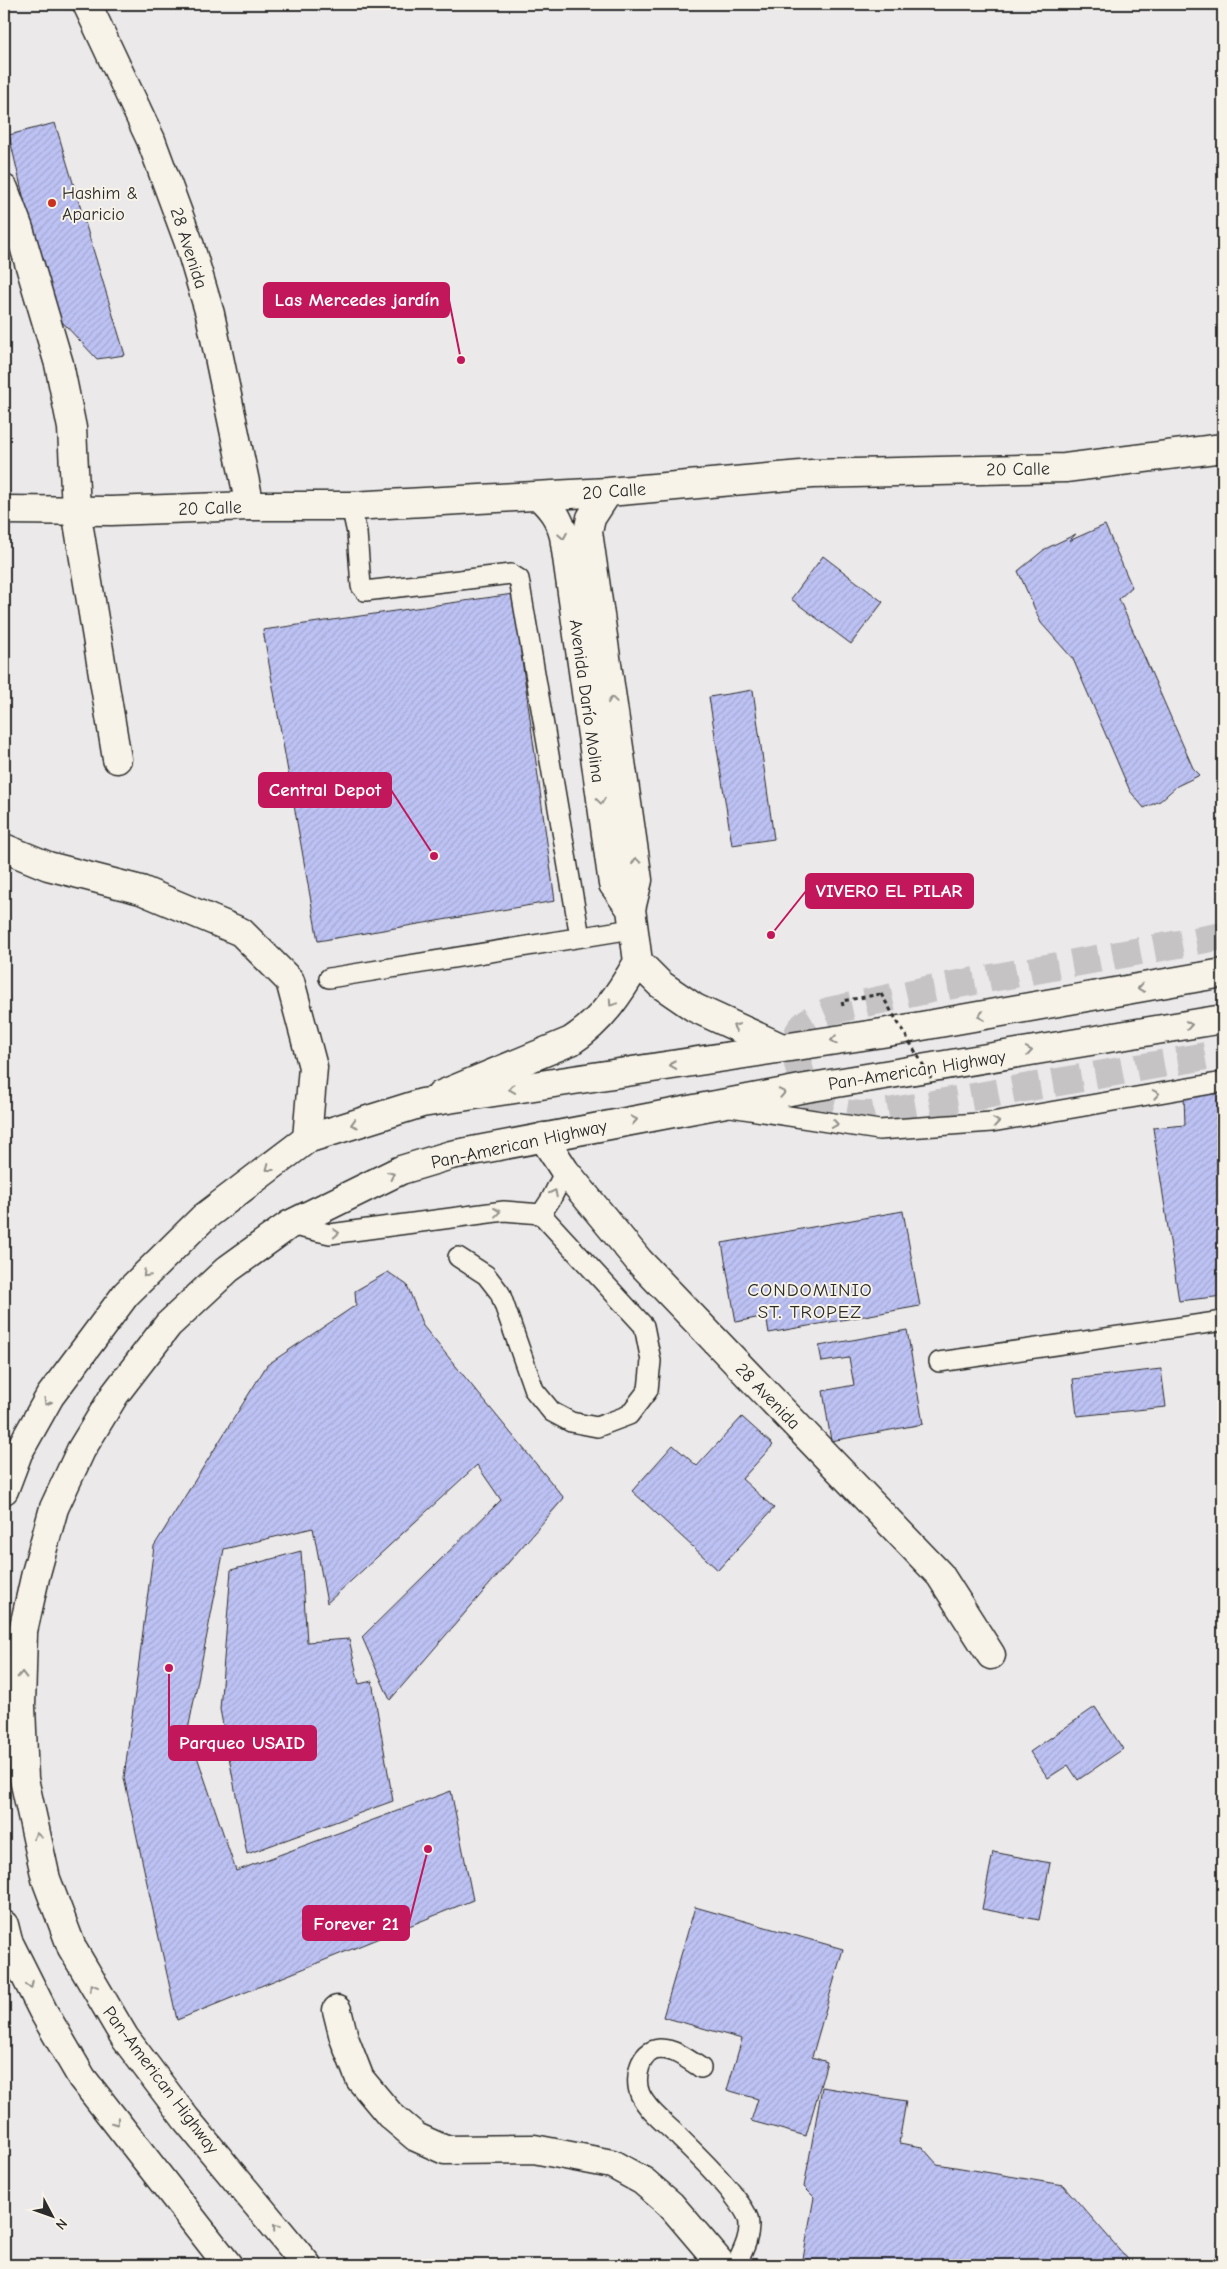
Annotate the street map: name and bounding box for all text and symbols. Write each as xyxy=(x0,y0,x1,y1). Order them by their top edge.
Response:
place label: Hashim & Aparicio xyxy=(62,183,138,225)
marker: Hashim & Aparicio xyxy=(46,197,58,209)
street label: 28 Avenida xyxy=(166,205,212,291)
callout: Las Mercedes jardín xyxy=(264,283,449,317)
text: Las Mercedes jardín xyxy=(275,289,439,311)
street label: 20 Calle xyxy=(986,458,1050,481)
street label: 20 Calle xyxy=(582,479,647,504)
street label: 20 Calle xyxy=(178,497,242,520)
one-way arrow xyxy=(558,532,568,540)
street label: Avenida Darío Molina xyxy=(565,618,608,784)
one-way arrow xyxy=(608,696,618,705)
callout: Central Depot xyxy=(259,773,391,807)
text: Central Depot xyxy=(269,779,382,801)
one-way arrow xyxy=(595,797,606,805)
one-way arrow xyxy=(631,857,641,866)
callout: VIVERO EL PILAR xyxy=(806,874,973,908)
text: VIVERO EL PILAR xyxy=(816,880,962,902)
one-way arrow xyxy=(1136,982,1145,992)
one-way arrow xyxy=(609,997,618,1007)
one-way arrow xyxy=(976,1010,985,1020)
one-way arrow xyxy=(1185,1020,1194,1030)
one-way arrow xyxy=(732,1022,741,1033)
one-way arrow xyxy=(829,1034,838,1044)
street label: Pan-American Highway xyxy=(827,1046,1008,1095)
one-way arrow xyxy=(1025,1047,1033,1057)
one-way arrow xyxy=(669,1060,677,1070)
one-way arrow xyxy=(508,1084,517,1094)
one-way arrow xyxy=(778,1088,787,1098)
one-way arrow xyxy=(1152,1089,1161,1099)
street label: Pan-American Highway xyxy=(429,1115,610,1173)
one-way arrow xyxy=(630,1116,639,1126)
one-way arrow xyxy=(992,1117,1001,1127)
one-way arrow xyxy=(830,1118,839,1128)
one-way arrow xyxy=(351,1119,359,1129)
one-way arrow xyxy=(265,1162,275,1171)
one-way arrow xyxy=(386,1171,395,1181)
one-way arrow xyxy=(548,1189,558,1198)
one-way arrow xyxy=(493,1207,501,1218)
one-way arrow xyxy=(332,1228,340,1239)
one-way arrow xyxy=(143,1269,152,1278)
district label: CONDOMINIO ST. TROPEZ xyxy=(747,1279,873,1323)
street label: 28 Avenida xyxy=(731,1359,804,1434)
one-way arrow xyxy=(43,1397,53,1406)
one-way arrow xyxy=(17,1670,28,1678)
callout: Parqueo USAID xyxy=(169,1726,316,1760)
text: Parqueo USAID xyxy=(179,1732,305,1754)
one-way arrow xyxy=(32,1831,42,1840)
callout: Forever 21 xyxy=(303,1906,409,1940)
text: Forever 21 xyxy=(313,1913,399,1935)
one-way arrow xyxy=(24,1980,34,1989)
one-way arrow xyxy=(90,1983,100,1992)
street label: Pan-American Highway xyxy=(98,2002,224,2159)
one-way arrow xyxy=(111,2117,120,2126)
north arrow xyxy=(28,2192,78,2242)
text: N xyxy=(52,2215,71,2233)
one-way arrow xyxy=(273,2224,282,2233)

